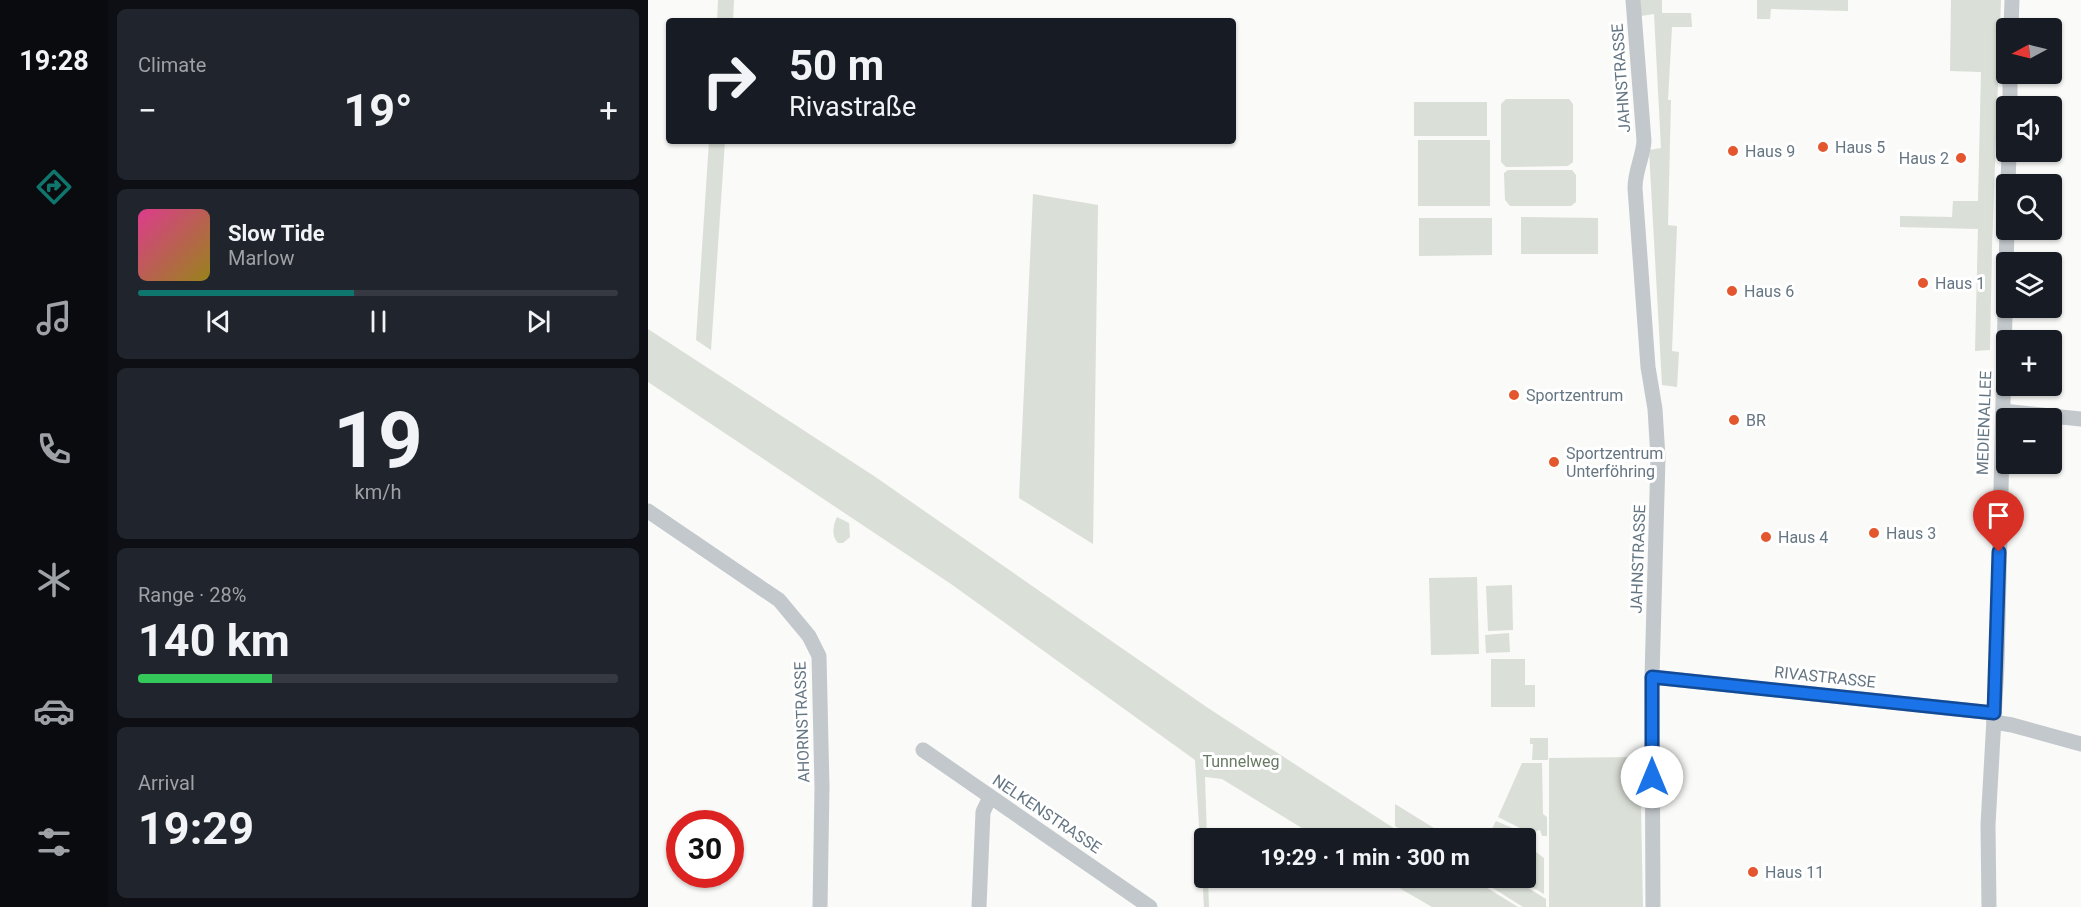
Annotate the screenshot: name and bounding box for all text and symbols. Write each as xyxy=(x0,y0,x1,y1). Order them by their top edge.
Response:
north arrow xyxy=(1996,18,2062,84)
map controls xyxy=(1996,18,2062,474)
street label: JAHNSTRASSE xyxy=(1608,23,1634,133)
text: 50 m xyxy=(789,41,884,90)
icon: right xyxy=(690,42,768,120)
text: 19:28 xyxy=(19,45,89,77)
text: Climate xyxy=(138,53,206,77)
text: 19° xyxy=(343,84,413,137)
text: − xyxy=(138,91,157,130)
text: + xyxy=(599,91,618,130)
text: Rivastraße xyxy=(789,91,916,123)
button: sound xyxy=(1996,96,2062,162)
place label: Haus 5 xyxy=(1835,138,1885,157)
marker: Haus 5 xyxy=(1816,140,1830,154)
place label: Haus 9 xyxy=(1745,142,1795,161)
marker: Haus 9 xyxy=(1726,144,1740,158)
place label: Haus 2 xyxy=(1899,149,1949,168)
marker: Haus 2 xyxy=(1954,151,1968,165)
icon: directions xyxy=(33,166,75,208)
button: search xyxy=(1996,174,2062,240)
text: Slow Tide xyxy=(228,221,325,246)
text: Marlow xyxy=(228,246,294,270)
button: layers xyxy=(1996,252,2062,318)
place label: Haus 1 xyxy=(1935,274,1985,293)
marker: Haus 1 xyxy=(1916,276,1930,290)
place label: Haus 6 xyxy=(1744,282,1794,301)
marker: Haus 6 xyxy=(1725,284,1739,298)
icon: music xyxy=(33,297,75,339)
icon: previous xyxy=(202,305,235,338)
icon: pause xyxy=(362,305,395,338)
icon: next xyxy=(522,305,555,338)
button: + xyxy=(1996,330,2062,396)
street label: MEDIENALLEE xyxy=(1973,370,1995,476)
place label: Sportzentrum xyxy=(1526,386,1623,405)
marker: Sportzentrum xyxy=(1507,388,1521,402)
text: 19 xyxy=(333,395,423,486)
button: − xyxy=(1996,408,2062,474)
place label: BR xyxy=(1746,411,1766,430)
marker: BR xyxy=(1727,413,1741,427)
icon: phone xyxy=(33,428,75,470)
place label: Sportzentrum Unterföhring xyxy=(1566,444,1663,481)
marker: Sportzentrum Unterföhring xyxy=(1547,455,1561,469)
text: km/h xyxy=(355,480,401,504)
pin xyxy=(1973,490,2024,552)
icon: arrive xyxy=(1982,499,2015,532)
street label: JAHNSTRASSE xyxy=(1627,504,1649,614)
place label: Haus 3 xyxy=(1886,524,1936,543)
marker: Haus 3 xyxy=(1867,526,1881,540)
place label: Haus 4 xyxy=(1778,528,1828,547)
marker: Haus 4 xyxy=(1759,530,1773,544)
icon: climate xyxy=(33,559,75,601)
text: Range · 28% xyxy=(138,583,246,607)
text: 140 km xyxy=(138,614,290,667)
street label: AHORNSTRASSE xyxy=(790,661,814,783)
street label: RIVASTRASSE xyxy=(1773,662,1877,692)
icon: car xyxy=(33,690,75,732)
position arrow xyxy=(1620,745,1684,809)
park label: Tunnelweg xyxy=(1202,752,1280,771)
text: Arrival xyxy=(138,771,195,795)
street label: NELKENSTRASSE xyxy=(989,771,1105,857)
text: 19:29 xyxy=(138,802,254,855)
speed limit sign: 30 xyxy=(666,810,744,888)
icon: filters xyxy=(33,821,75,863)
text: 19:29 · 1 min · 300 m xyxy=(1260,845,1470,870)
place label: Haus 11 xyxy=(1765,863,1824,882)
marker: Haus 11 xyxy=(1746,865,1760,879)

